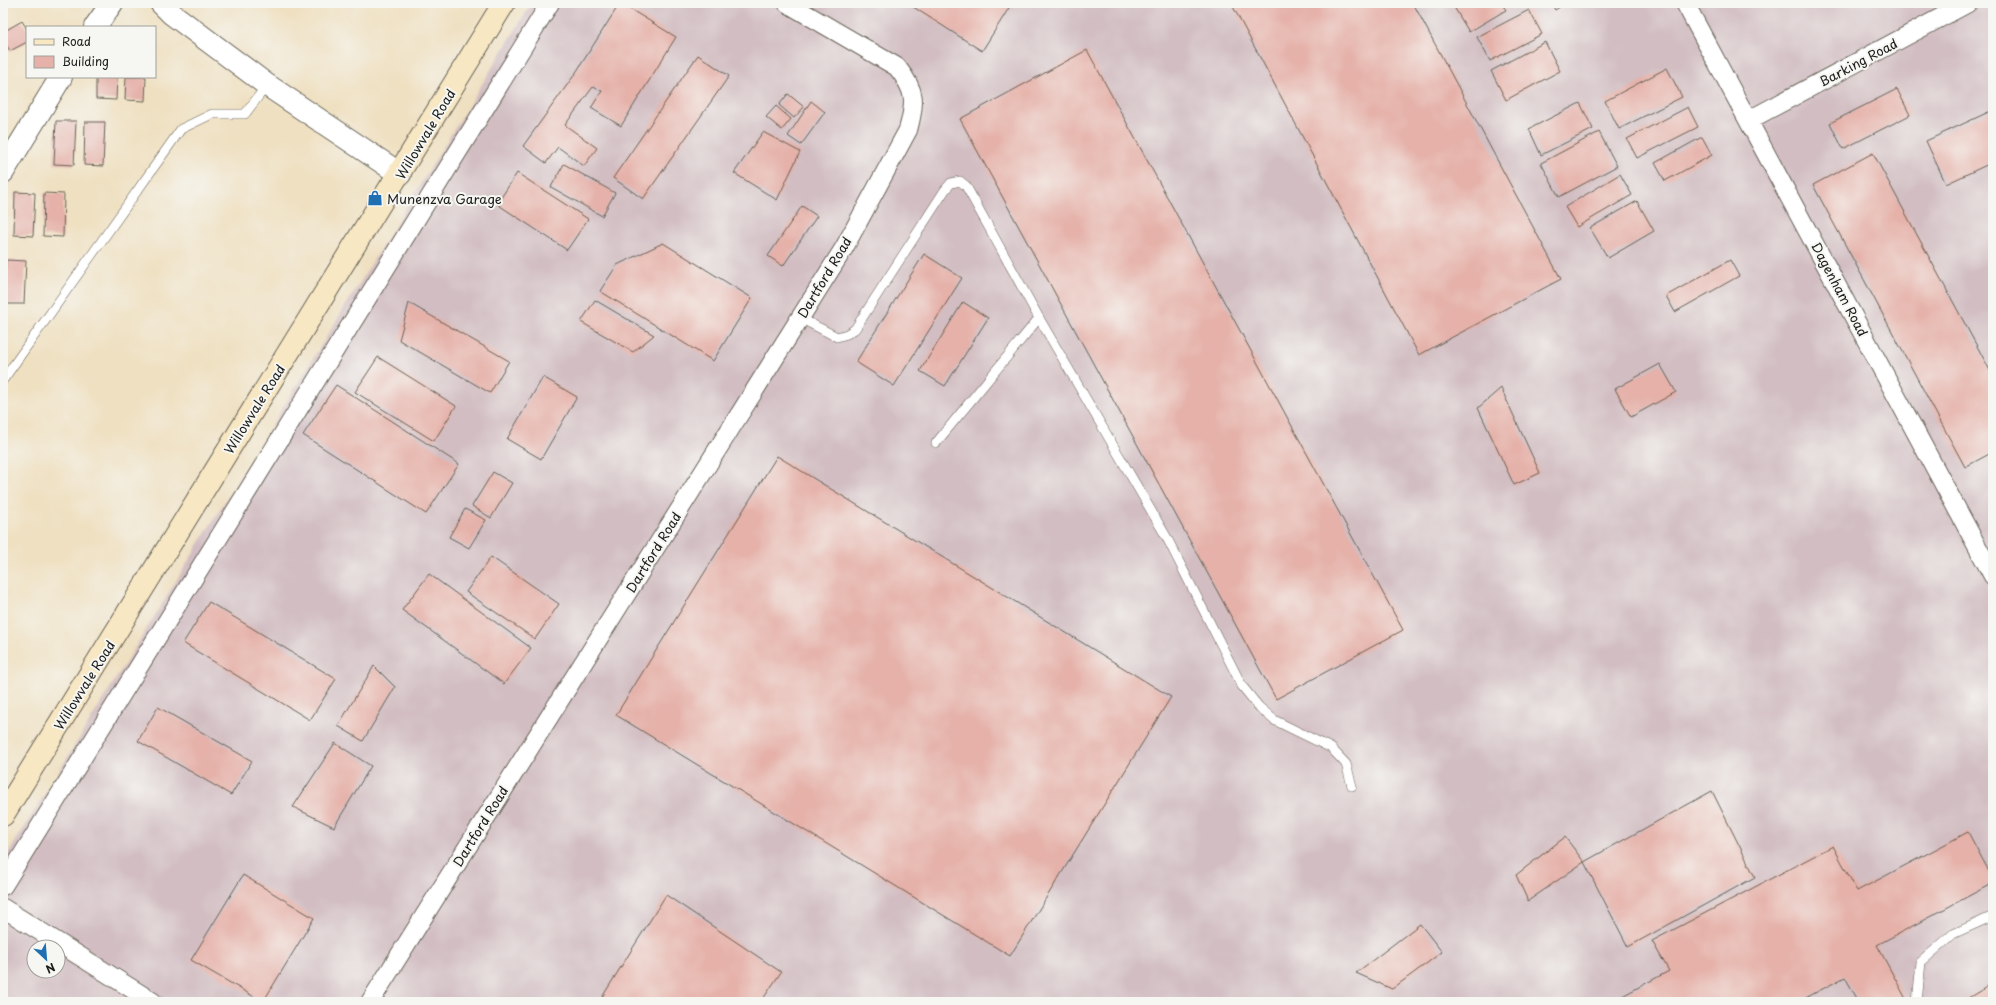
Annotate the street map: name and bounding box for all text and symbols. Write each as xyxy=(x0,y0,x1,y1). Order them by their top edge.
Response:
legend xyxy=(26,26,156,78)
text: Road xyxy=(62,32,91,50)
street label: Barking Road xyxy=(1815,33,1901,91)
text: Building xyxy=(62,52,109,70)
street label: Willowvale Road xyxy=(390,85,460,183)
shop icon: Munenzva Garage xyxy=(366,189,384,207)
place label: Munenzva Garage xyxy=(387,189,502,208)
street label: Dartford Road xyxy=(792,233,856,321)
street label: Dagenham Road xyxy=(1807,238,1873,340)
street label: Willowvale Road xyxy=(219,361,289,457)
street label: Dartford Road xyxy=(621,508,685,596)
street label: Willowvale Road xyxy=(49,637,119,733)
street label: Dartford Road xyxy=(448,782,512,870)
north arrow xyxy=(26,939,66,979)
text: N xyxy=(43,959,58,978)

